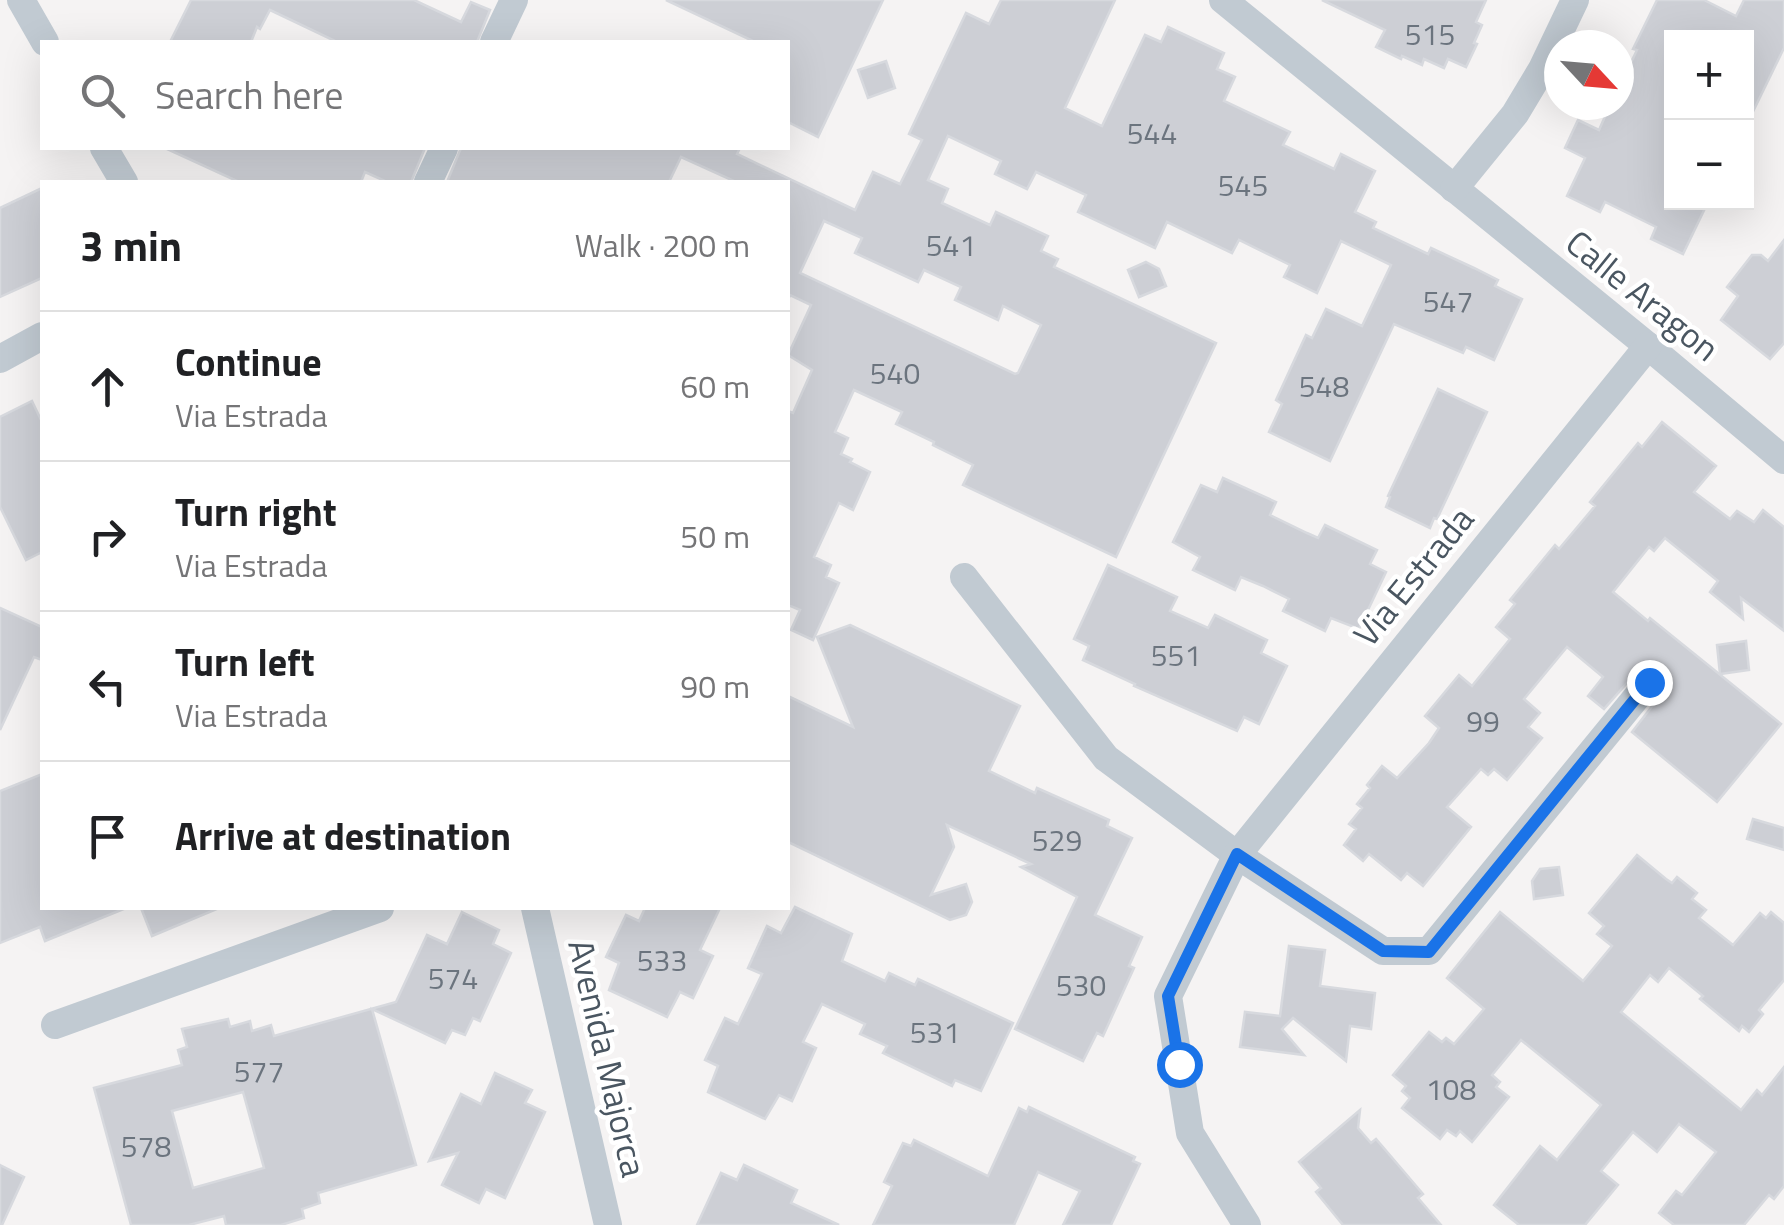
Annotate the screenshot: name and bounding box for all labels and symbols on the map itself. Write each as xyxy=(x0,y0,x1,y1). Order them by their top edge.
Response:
house number: 515 xyxy=(1405,11,1455,57)
north arrow xyxy=(1544,30,1634,120)
house number: 544 xyxy=(1127,110,1177,156)
house number: 545 xyxy=(1218,162,1268,208)
street label: Calle Aragon xyxy=(1555,216,1731,374)
house number: 541 xyxy=(926,222,976,268)
house number: 547 xyxy=(1423,278,1473,324)
house number: 540 xyxy=(870,350,920,396)
house number: 548 xyxy=(1299,363,1349,409)
street label: Via Estrada xyxy=(1340,494,1486,658)
house number: 551 xyxy=(1151,632,1201,678)
route end xyxy=(1627,660,1673,706)
house number: 99 xyxy=(1466,698,1500,744)
house number: 529 xyxy=(1032,817,1082,863)
street label: Avenida Majorca xyxy=(554,934,662,1182)
house number: 533 xyxy=(637,937,687,983)
house number: 574 xyxy=(428,955,478,1001)
house number: 530 xyxy=(1056,962,1106,1008)
house number: 531 xyxy=(910,1009,960,1055)
route start xyxy=(1157,1042,1203,1088)
house number: 577 xyxy=(234,1048,284,1094)
house number: 108 xyxy=(1426,1066,1476,1112)
house number: 578 xyxy=(121,1123,171,1169)

